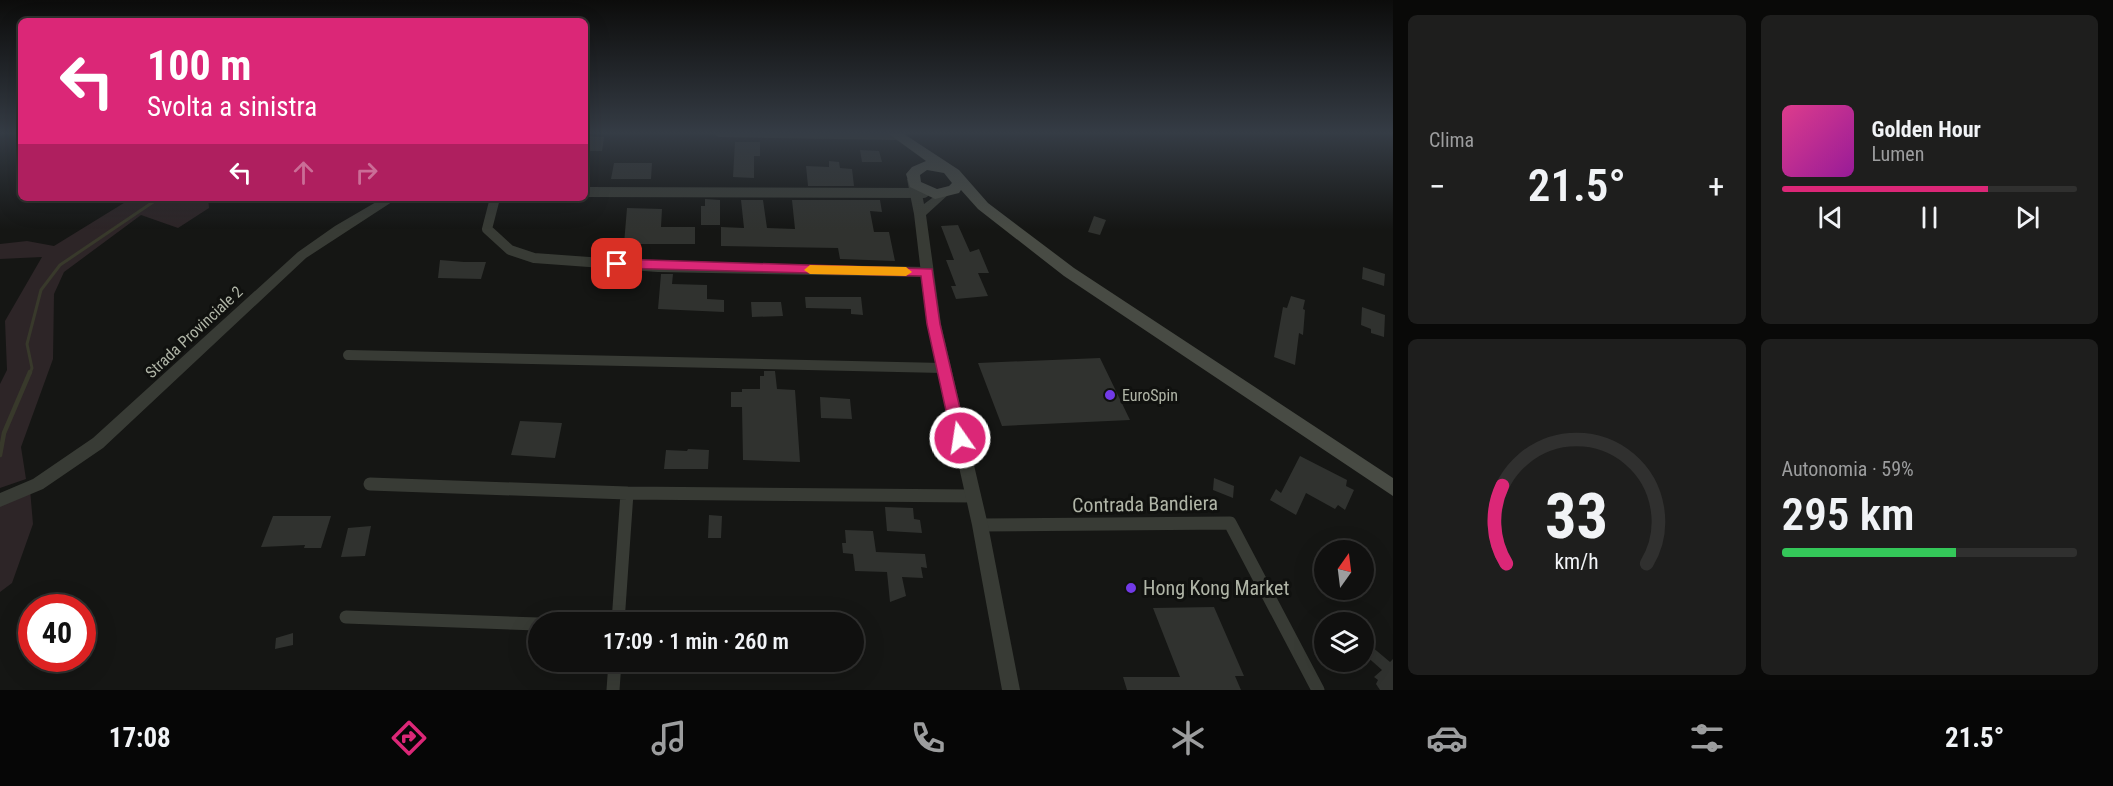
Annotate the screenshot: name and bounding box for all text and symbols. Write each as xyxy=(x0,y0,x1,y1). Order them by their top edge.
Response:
text: 100 m xyxy=(147,41,252,90)
icon: left xyxy=(48,42,126,120)
text: Svolta a sinistra xyxy=(147,91,317,123)
text: Golden Hour xyxy=(1872,117,1981,142)
text: Clima xyxy=(1429,128,1474,152)
text: Lumen xyxy=(1872,142,1924,166)
icon: left xyxy=(224,156,257,189)
icon: ahead xyxy=(287,156,320,189)
icon: right xyxy=(350,156,383,189)
text: 21.5° xyxy=(1528,159,1626,212)
text: − xyxy=(1429,167,1446,206)
text: + xyxy=(1708,167,1724,206)
icon: previous xyxy=(1814,201,1847,234)
icon: pause xyxy=(1913,201,1946,234)
icon: next xyxy=(2011,201,2044,234)
pin xyxy=(591,238,642,289)
icon: arrive xyxy=(600,247,633,280)
street label: Strada Provinciale 2 xyxy=(142,282,247,382)
place label: EuroSpin xyxy=(1122,386,1178,405)
marker: EuroSpin xyxy=(1103,388,1117,402)
position arrow xyxy=(928,406,992,470)
text: Autonomia · 59% xyxy=(1782,457,1914,481)
text: 33 xyxy=(1545,480,1608,553)
text: 295 km xyxy=(1782,488,1915,541)
street label: Contrada Bandiera xyxy=(1072,491,1218,517)
north arrow xyxy=(1314,540,1374,600)
map controls xyxy=(1314,540,1374,672)
text: km/h xyxy=(1555,549,1599,574)
place label: Hong Kong Market xyxy=(1143,576,1289,600)
marker: Hong Kong Market xyxy=(1124,581,1138,595)
speed limit sign: 40 xyxy=(18,594,96,672)
button: layers xyxy=(1314,612,1374,672)
text: 17:09 · 1 min · 260 m xyxy=(603,629,789,654)
icon: directions xyxy=(388,717,430,759)
icon: music xyxy=(648,717,690,759)
icon: phone xyxy=(907,717,949,759)
icon: climate xyxy=(1167,717,1209,759)
icon: car xyxy=(1426,717,1468,759)
icon: filters xyxy=(1686,717,1728,759)
text: 17:08 xyxy=(109,722,171,754)
text: 21.5° xyxy=(1945,722,2004,754)

